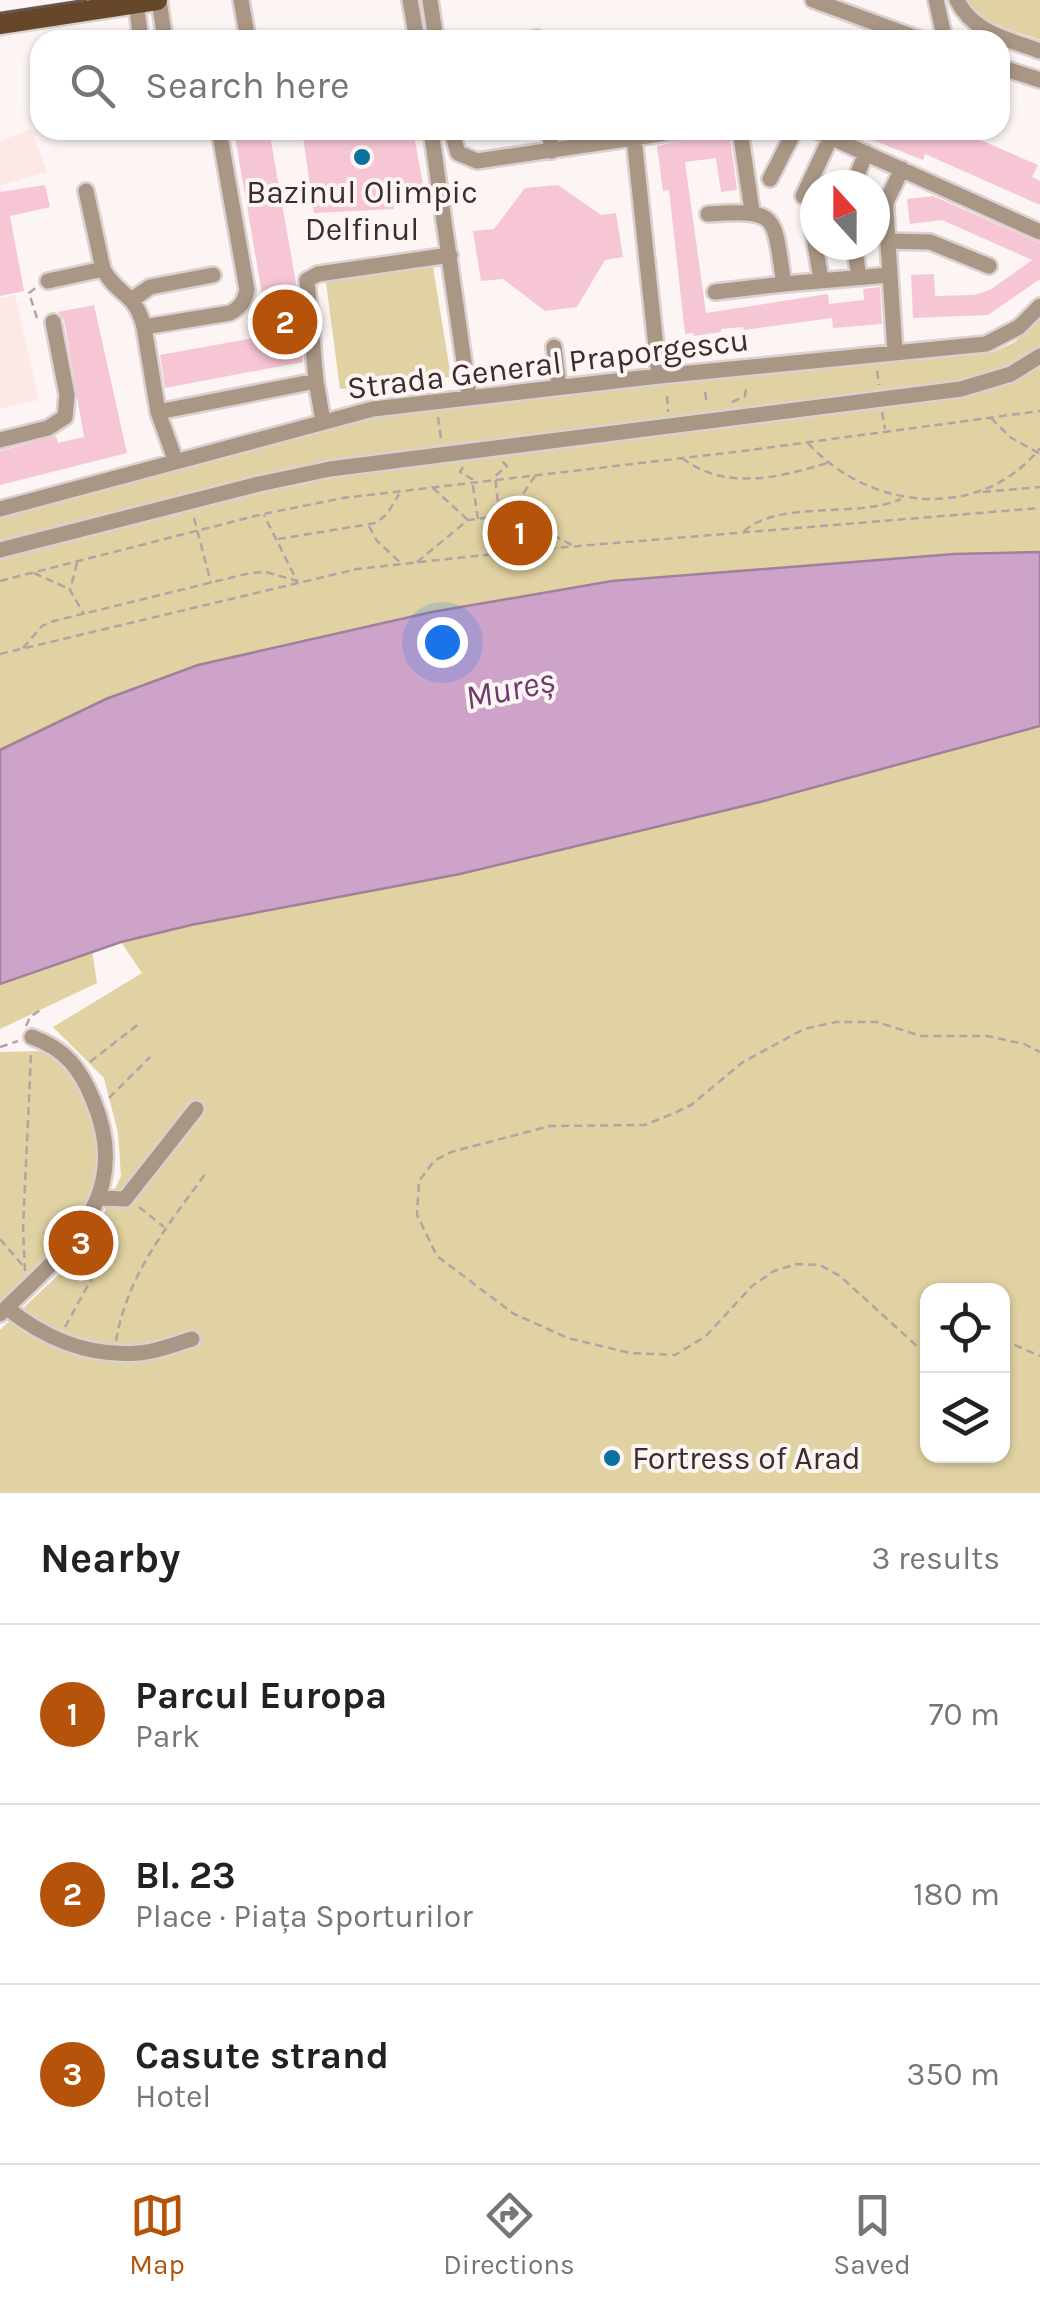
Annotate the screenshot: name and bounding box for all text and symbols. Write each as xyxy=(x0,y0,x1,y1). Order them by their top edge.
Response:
search box xyxy=(30,30,1010,140)
icon: search xyxy=(65,58,120,113)
text: Search here xyxy=(145,63,349,108)
marker: Bazinul Olimpic Delfinul xyxy=(351,146,373,168)
north arrow xyxy=(800,170,890,260)
place label: Bazinul Olimpic Delfinul xyxy=(246,174,478,248)
pin: 2 xyxy=(252,284,318,360)
street label: Strada General Praporgescu xyxy=(345,321,751,407)
pin: 1 xyxy=(488,496,552,570)
your location xyxy=(417,617,468,668)
water label: Mureș xyxy=(461,660,559,718)
pin: 3 xyxy=(48,1206,114,1280)
map controls xyxy=(920,1283,1010,1463)
button: locate xyxy=(920,1283,1010,1373)
button: layers xyxy=(920,1373,1010,1463)
place label: Fortress of Arad xyxy=(632,1440,861,1477)
marker: Fortress of Arad xyxy=(601,1447,623,1469)
text: Nearby xyxy=(40,1533,180,1583)
text: 3 results xyxy=(872,1540,1000,1577)
text: Parcul Europa xyxy=(135,1673,387,1718)
text: 1 xyxy=(67,1696,78,1733)
text: 70 m xyxy=(928,1696,1000,1733)
text: Park xyxy=(135,1718,200,1755)
text: Bl. 23 xyxy=(135,1853,236,1898)
text: 2 xyxy=(63,1876,82,1913)
text: 180 m xyxy=(913,1876,1000,1913)
text: Place · Piața Sporturilor xyxy=(135,1898,473,1935)
text: Casute strand xyxy=(135,2033,389,2078)
text: 3 xyxy=(63,2056,82,2093)
text: 350 m xyxy=(907,2056,1000,2093)
text: Hotel xyxy=(135,2078,211,2115)
tab: Map xyxy=(129,2188,185,2281)
tab: Directions xyxy=(443,2188,575,2281)
tab: Saved xyxy=(833,2188,911,2281)

